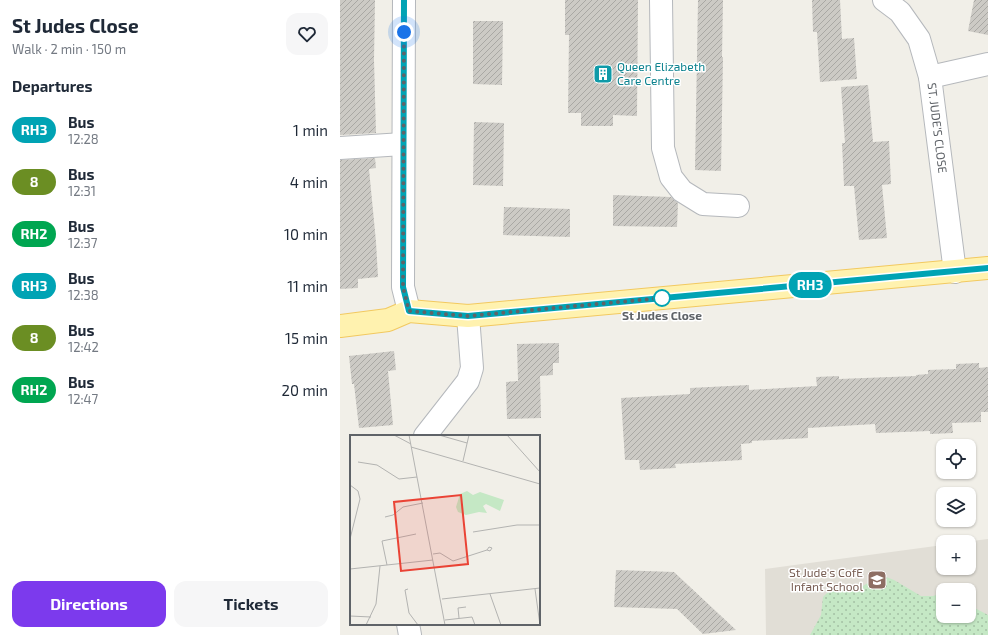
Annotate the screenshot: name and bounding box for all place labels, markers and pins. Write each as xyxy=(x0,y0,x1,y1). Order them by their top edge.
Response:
place label: Queen Elizabeth Care Centre xyxy=(617,59,705,87)
building icon: Queen Elizabeth Care Centre xyxy=(592,63,614,85)
marker: St Judes Close xyxy=(653,289,671,307)
place label: St Judes Close xyxy=(622,308,702,322)
place label: St Jude's CofE Infant School xyxy=(789,565,863,593)
school or university icon: St Jude's CofE Infant School xyxy=(866,569,888,591)

